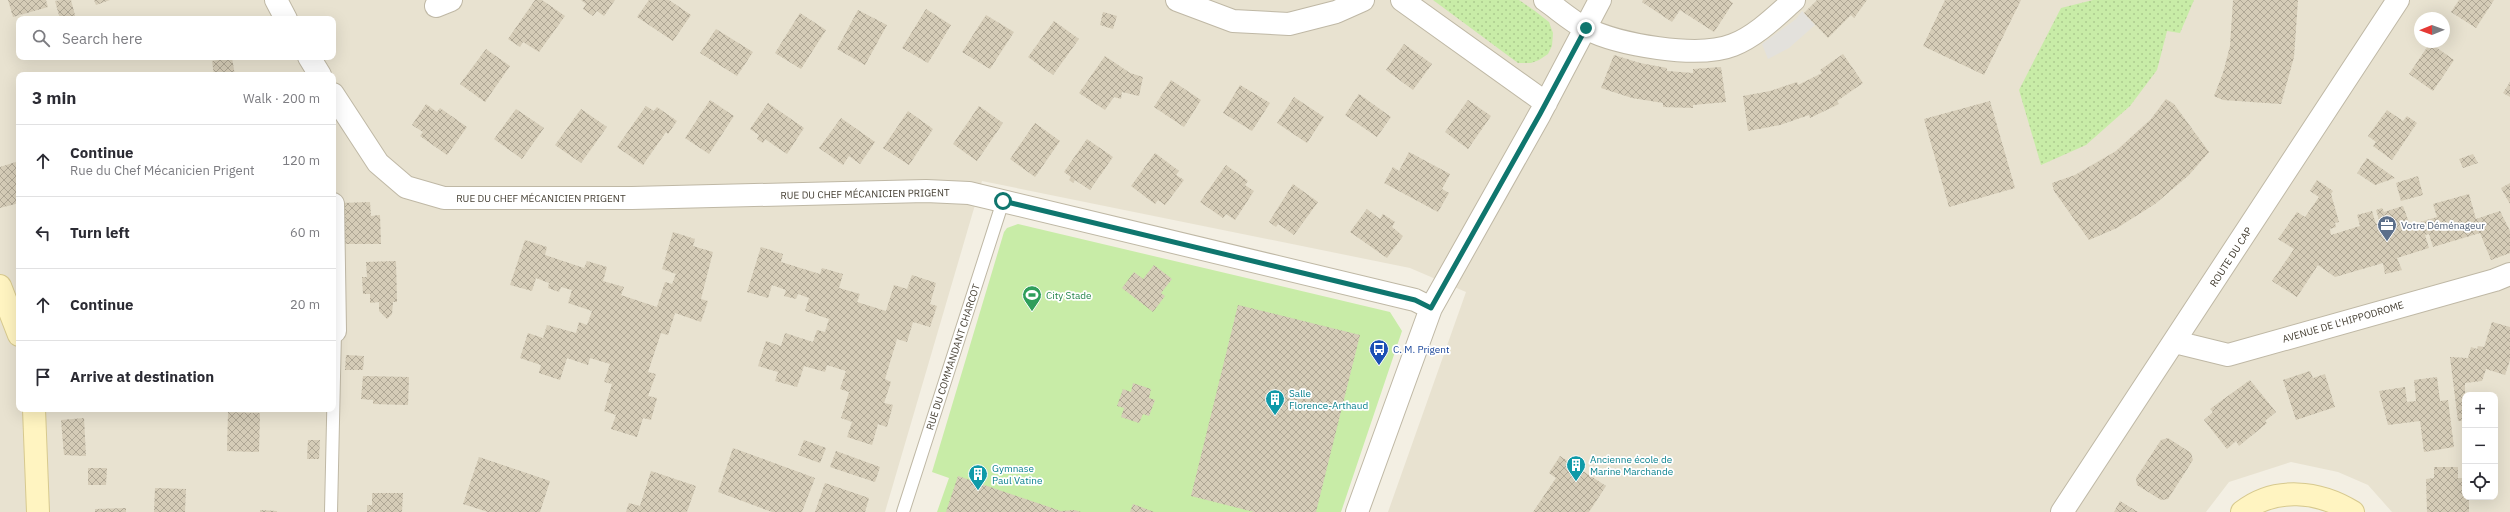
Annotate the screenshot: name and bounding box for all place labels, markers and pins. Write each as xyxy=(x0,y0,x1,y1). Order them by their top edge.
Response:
office icon: Votre Déménageur xyxy=(2376,214,2398,242)
place label: Votre Déménageur xyxy=(2401,219,2485,232)
sports icon: City Stade xyxy=(1021,284,1043,312)
place label: City Stade xyxy=(1046,289,1092,302)
bus stop icon: C. M. Prigent xyxy=(1368,338,1390,366)
place label: C. M. Prigent xyxy=(1393,343,1450,356)
place label: Salle Florence-Arthaud xyxy=(1289,387,1368,412)
building icon: Salle Florence-Arthaud xyxy=(1264,388,1286,416)
place label: Ancienne école de Marine Marchande xyxy=(1590,453,1674,478)
building icon: Ancienne école de Marine Marchande xyxy=(1565,454,1587,482)
place label: Gymnase Paul Vatine xyxy=(992,462,1043,487)
building icon: Gymnase Paul Vatine xyxy=(967,463,989,491)

